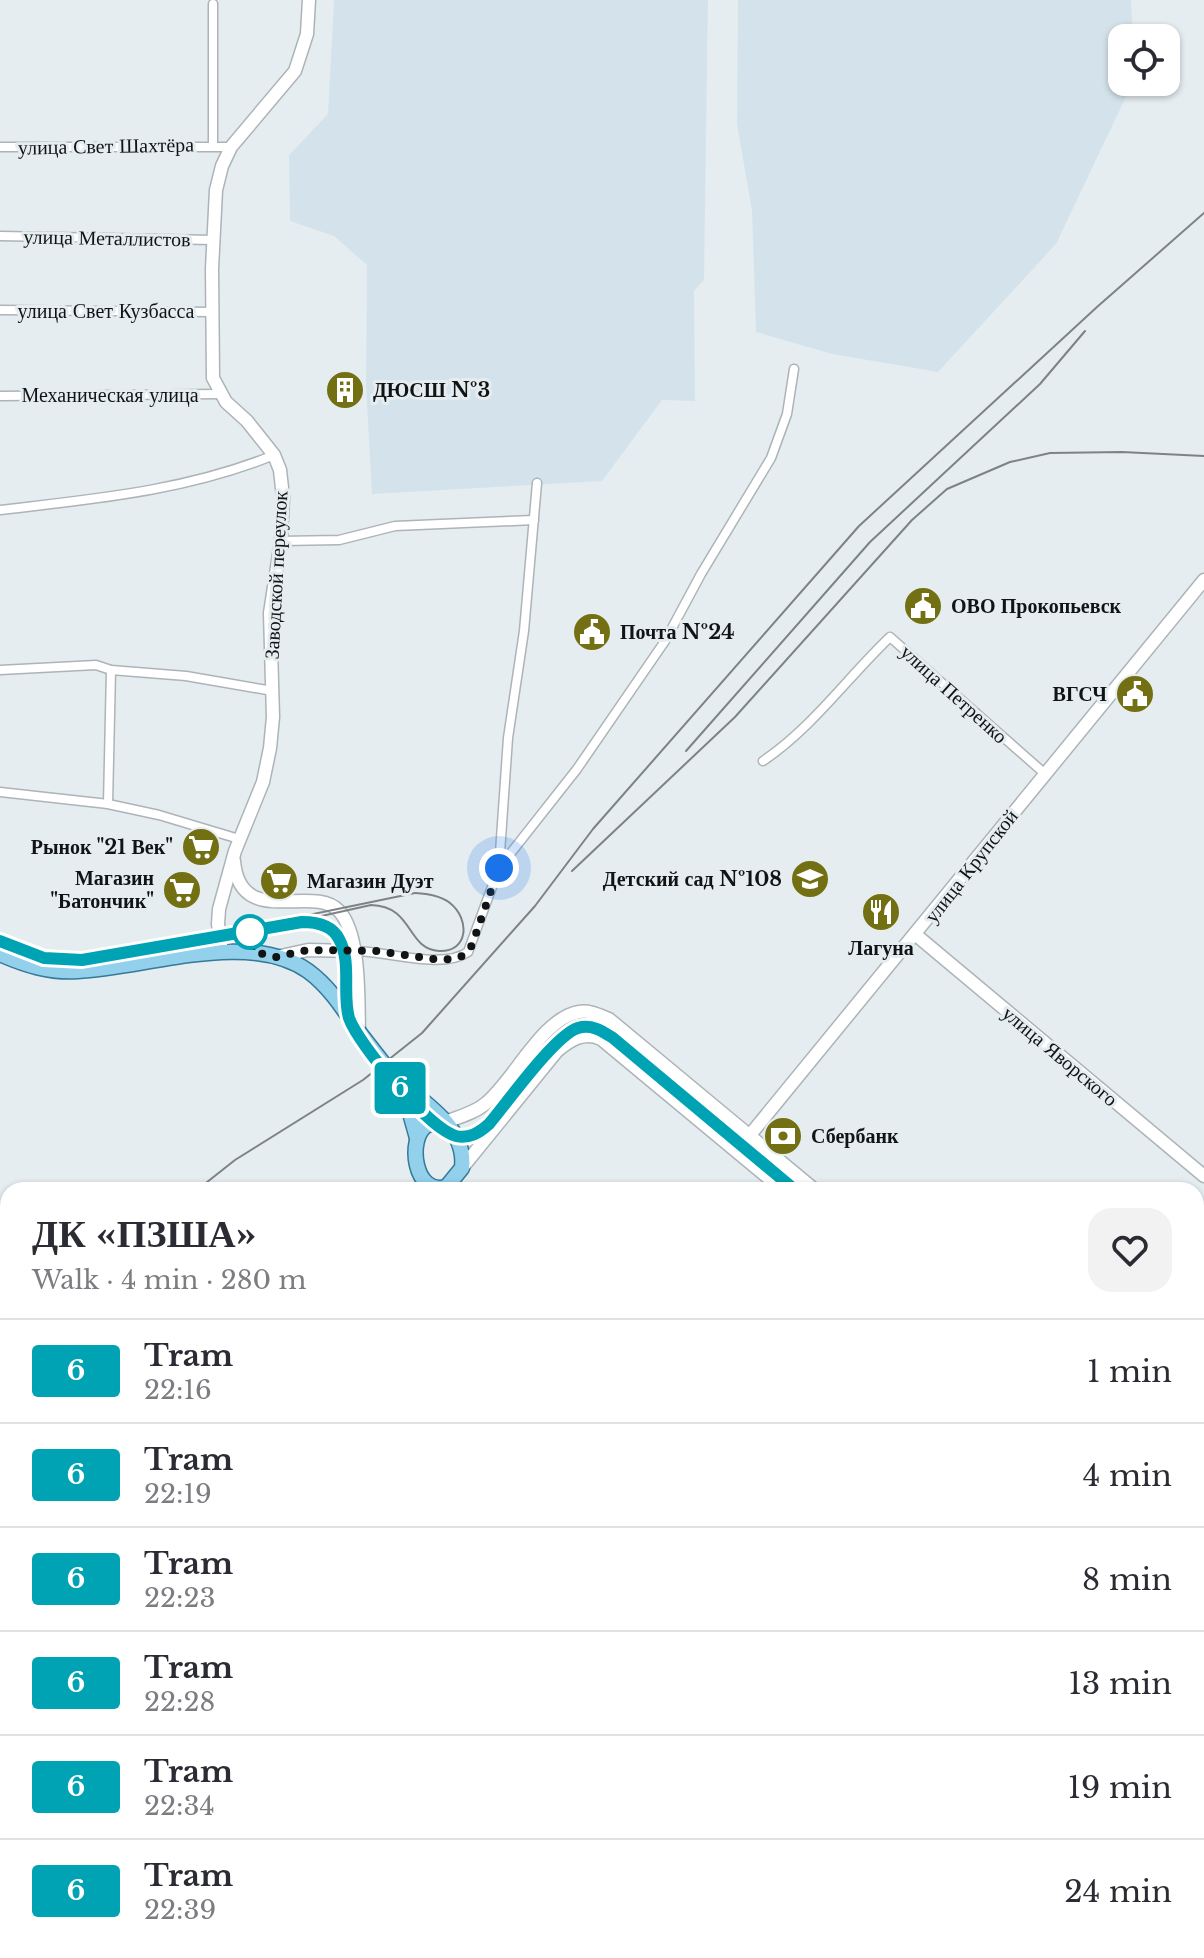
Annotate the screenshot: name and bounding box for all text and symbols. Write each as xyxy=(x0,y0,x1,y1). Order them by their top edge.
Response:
map controls xyxy=(1108,24,1180,96)
button: locate xyxy=(1108,24,1180,96)
street label: улица Свет Шахтёра xyxy=(18,132,194,160)
street label: улица Металлистов xyxy=(23,225,191,251)
street label: улица Свет Кузбасса xyxy=(18,299,195,323)
building icon: ДЮСШ №3 xyxy=(324,369,366,411)
place label: ДЮСШ №3 xyxy=(373,378,490,402)
street label: Механическая улица xyxy=(21,383,199,407)
street label: Заводской переулок xyxy=(260,490,292,660)
public building icon: ОВО Прокопьевск xyxy=(902,585,944,627)
place label: ОВО Прокопьевск xyxy=(951,594,1122,618)
public building icon: Почта №24 xyxy=(571,611,613,653)
place label: Почта №24 xyxy=(620,620,734,644)
street label: улица Петренко xyxy=(896,640,1012,748)
public building icon: ВГСЧ xyxy=(1114,673,1156,715)
place label: ВГСЧ xyxy=(1053,682,1107,706)
street label: улица Крупской xyxy=(919,804,1023,927)
supermarket icon: Рынок "21 Век" xyxy=(180,826,222,868)
place label: Рынок "21 Век" xyxy=(31,835,173,859)
your location xyxy=(479,848,519,888)
school or university icon: Детский сад №108 xyxy=(789,858,831,900)
supermarket icon: Магазин Дуэт xyxy=(258,860,300,902)
place label: Магазин "Батончик" xyxy=(50,866,154,913)
place label: Детский сад №108 xyxy=(603,867,782,891)
supermarket icon: Магазин "Батончик" xyxy=(161,869,203,911)
place label: Магазин Дуэт xyxy=(307,869,434,893)
restaurant icon: Лагуна xyxy=(860,891,902,933)
unlabelled marker xyxy=(233,915,267,949)
place label: Лагуна xyxy=(848,936,914,960)
street label: улица Яворского xyxy=(997,1001,1123,1111)
line badge: 6 xyxy=(374,1062,426,1114)
text: 6 xyxy=(391,1070,409,1105)
bank icon: Сбербанк xyxy=(762,1115,804,1157)
place label: Сбербанк xyxy=(811,1124,899,1148)
button: heart xyxy=(1088,1208,1172,1292)
text: ДК «ПЗША» xyxy=(32,1210,257,1257)
text: Walk · 4 min · 280 m xyxy=(32,1264,307,1296)
text: Tram xyxy=(144,1337,233,1374)
text: 6 xyxy=(67,1353,85,1388)
text: 1 min xyxy=(1087,1353,1172,1390)
text: 22:16 xyxy=(144,1374,212,1406)
text: Tram xyxy=(144,1441,233,1478)
text: 6 xyxy=(67,1457,85,1492)
text: 4 min xyxy=(1083,1457,1172,1494)
text: 22:19 xyxy=(144,1478,212,1510)
text: Tram xyxy=(144,1545,233,1582)
text: 6 xyxy=(67,1561,85,1596)
text: 8 min xyxy=(1082,1561,1172,1598)
text: 22:23 xyxy=(144,1582,215,1614)
text: Tram xyxy=(144,1649,233,1686)
text: 6 xyxy=(67,1665,85,1700)
text: 13 min xyxy=(1068,1665,1172,1702)
text: 22:28 xyxy=(144,1686,215,1718)
text: Tram xyxy=(144,1753,233,1790)
text: 6 xyxy=(67,1769,85,1804)
text: 19 min xyxy=(1068,1769,1172,1806)
text: 22:34 xyxy=(144,1790,215,1822)
text: Tram xyxy=(144,1857,233,1894)
text: 6 xyxy=(67,1873,85,1908)
text: 24 min xyxy=(1064,1873,1172,1910)
text: 22:39 xyxy=(144,1894,216,1926)

